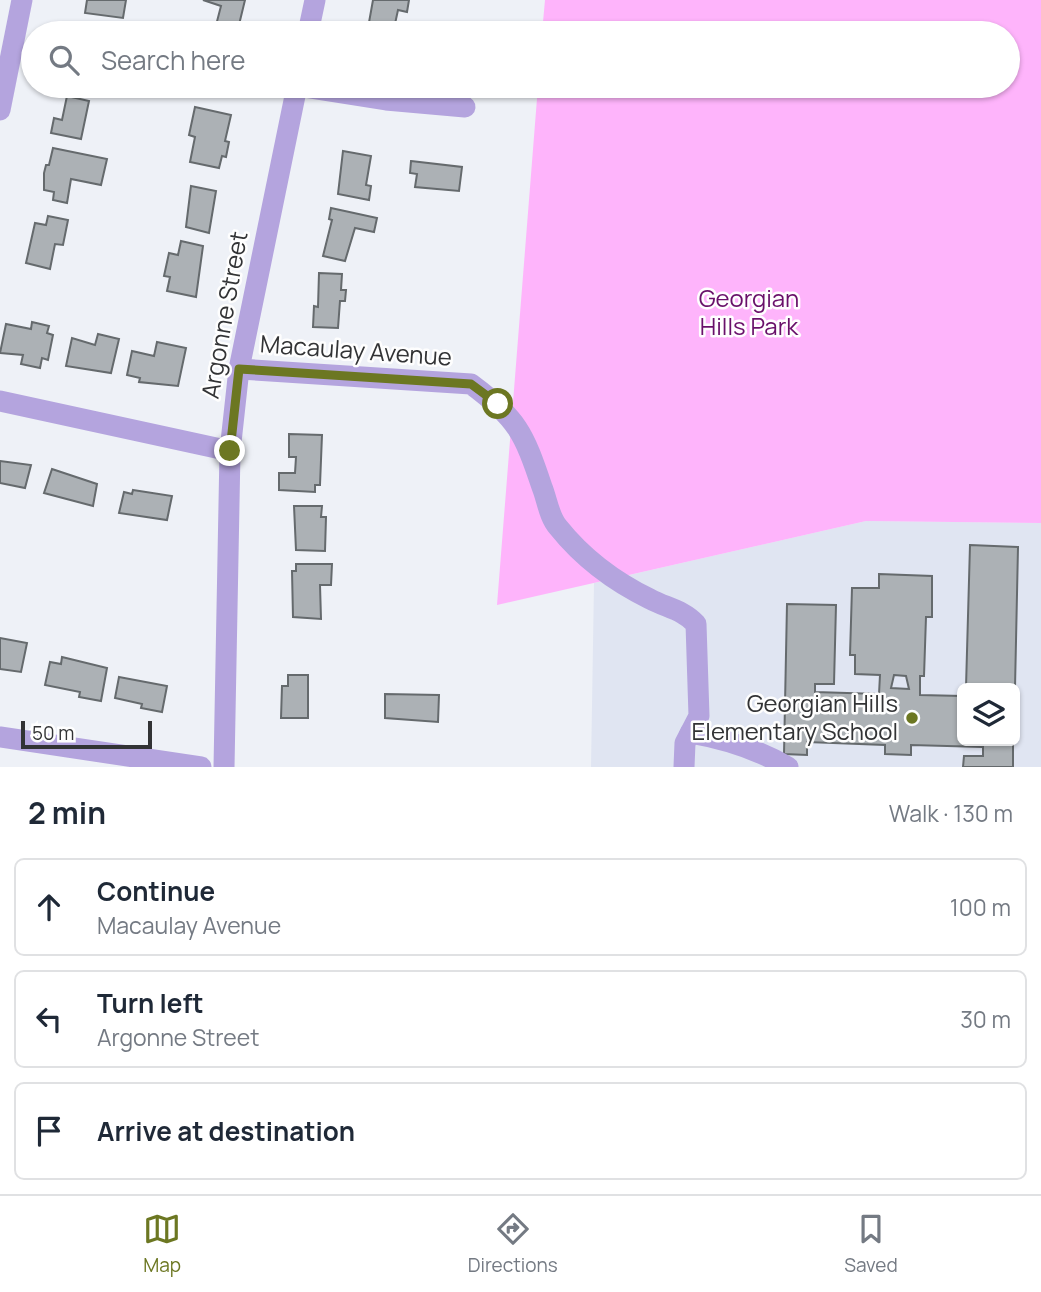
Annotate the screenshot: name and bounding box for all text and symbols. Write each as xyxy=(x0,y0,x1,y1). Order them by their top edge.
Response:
search box xyxy=(21,21,1020,98)
icon: search xyxy=(45,41,83,79)
text: Search here xyxy=(101,42,246,78)
street label: Argonne Street xyxy=(193,228,254,401)
park label: Georgian Hills Park xyxy=(699,281,799,342)
street label: Macaulay Avenue xyxy=(259,326,453,373)
route start xyxy=(482,388,513,419)
route end xyxy=(214,435,245,466)
map controls xyxy=(957,683,1020,746)
button: layers xyxy=(957,683,1020,746)
place label: Georgian Hills Elementary School xyxy=(692,686,898,747)
marker: Georgian Hills Elementary School xyxy=(904,710,920,726)
scale bar xyxy=(21,718,152,750)
text: 50 m xyxy=(32,720,74,746)
text: 2 min xyxy=(28,792,106,833)
text: Walk · 130 m xyxy=(889,797,1013,829)
text: Continue xyxy=(97,873,215,909)
icon: ahead xyxy=(30,888,68,926)
text: 100 m xyxy=(950,891,1011,923)
text: Macaulay Avenue xyxy=(97,909,281,941)
text: Turn left xyxy=(97,985,204,1021)
icon: left xyxy=(30,1000,68,1038)
text: 30 m xyxy=(960,1003,1011,1035)
text: Argonne Street xyxy=(97,1021,259,1053)
icon: arrive xyxy=(30,1112,68,1150)
text: Arrive at destination xyxy=(97,1113,355,1149)
tab: Map xyxy=(143,1210,181,1278)
tab: Directions xyxy=(468,1210,558,1278)
tab: Saved xyxy=(844,1210,898,1278)

